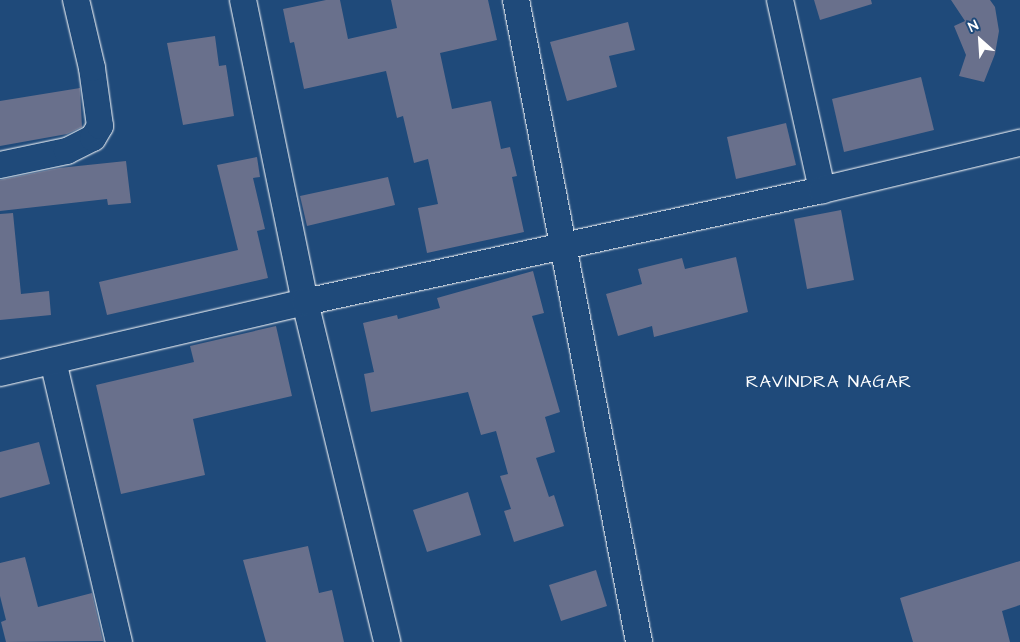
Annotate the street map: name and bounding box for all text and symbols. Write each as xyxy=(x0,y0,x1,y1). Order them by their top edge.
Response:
north arrow xyxy=(955,15,1005,65)
text: N xyxy=(965,16,982,37)
district label: RAVINDRA NAGAR xyxy=(744,371,914,393)

